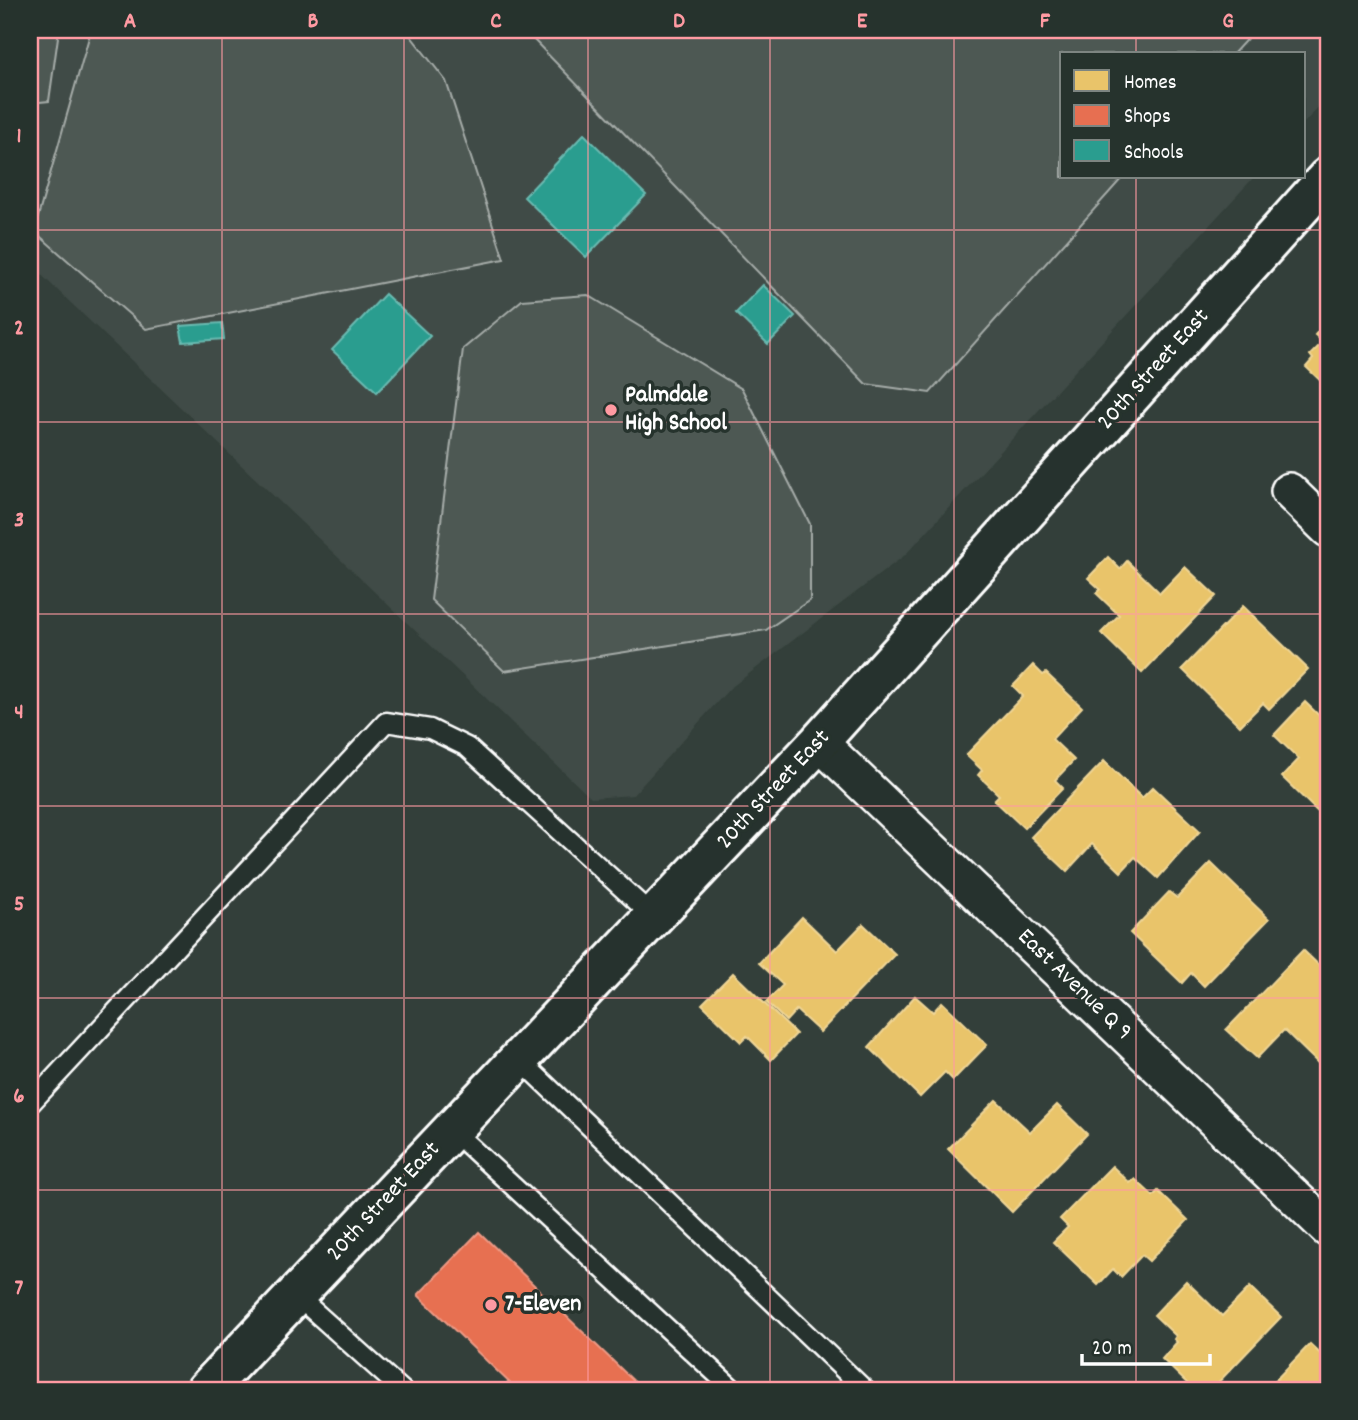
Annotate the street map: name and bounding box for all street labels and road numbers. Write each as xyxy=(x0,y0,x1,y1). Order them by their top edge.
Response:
street label: 20th Street East xyxy=(1090,301,1218,439)
street label: 20th Street East xyxy=(709,722,839,858)
street label: East Avenue Q 9 xyxy=(1009,921,1139,1049)
street label: 20th Street East xyxy=(319,1134,449,1270)

